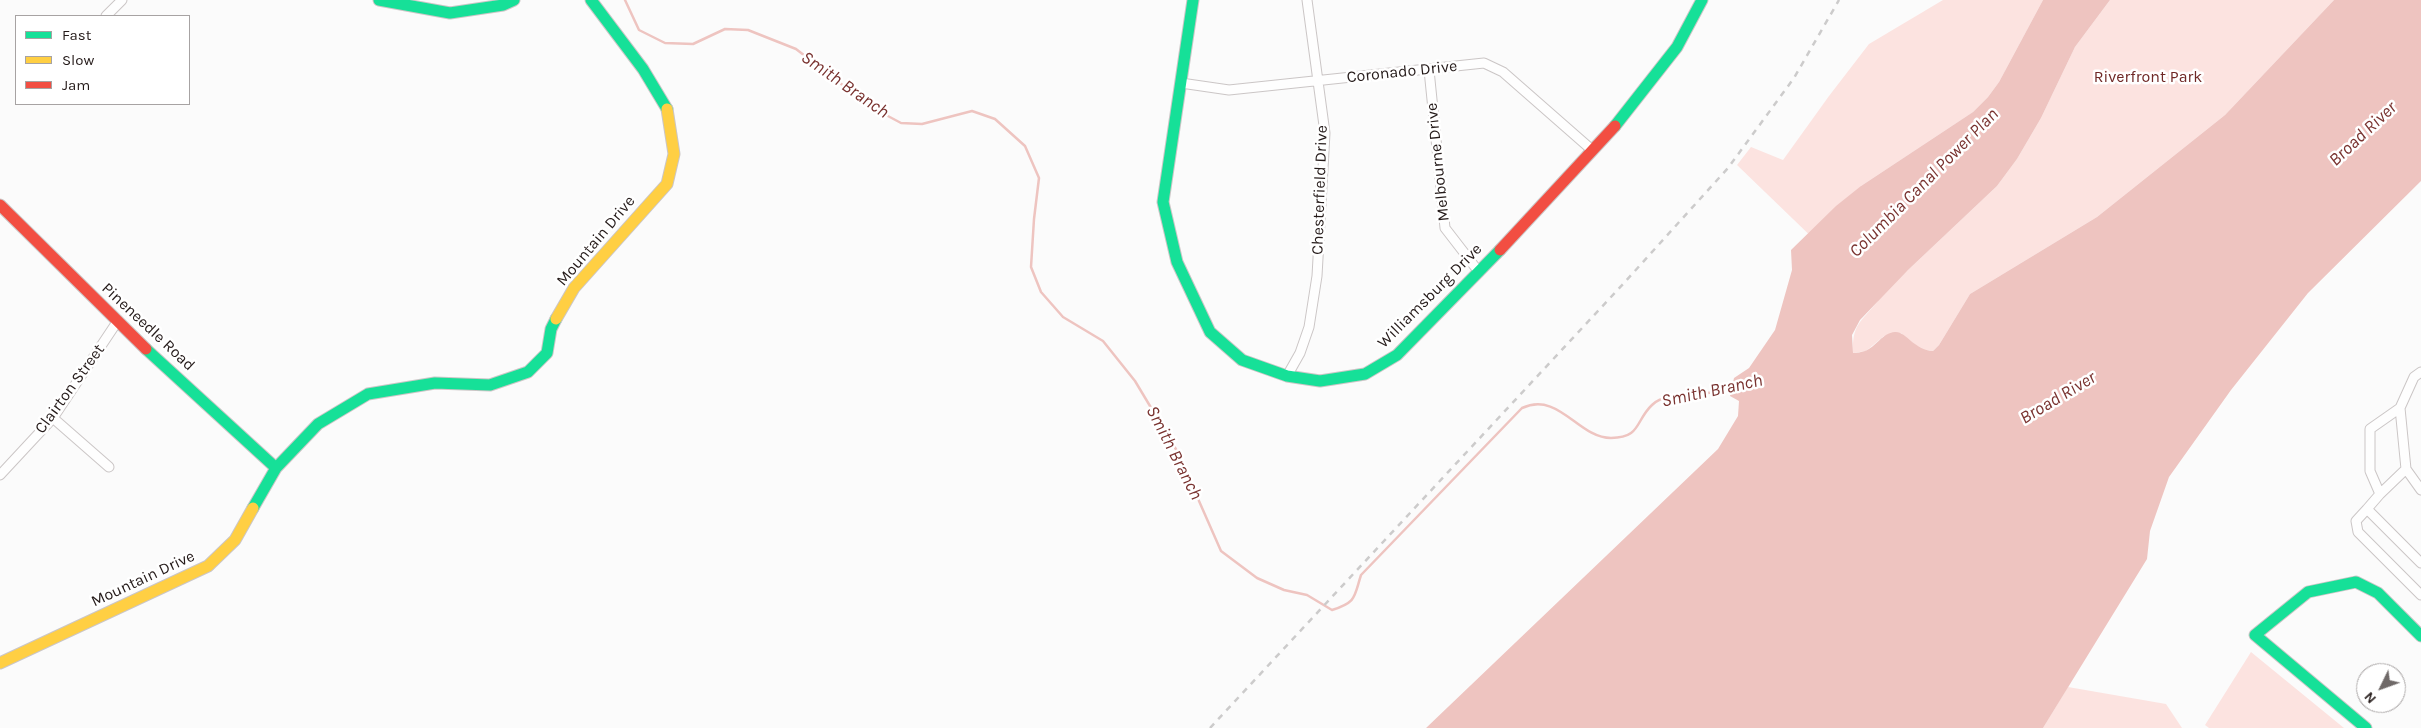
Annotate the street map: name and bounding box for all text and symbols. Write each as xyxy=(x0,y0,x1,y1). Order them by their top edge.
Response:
legend xyxy=(15,15,190,105)
text: Fast xyxy=(62,26,91,44)
water label: Smith Branch xyxy=(797,47,893,123)
text: Slow xyxy=(62,51,94,69)
street label: Coronado Drive xyxy=(1346,57,1458,87)
park label: Riverfront Park xyxy=(2094,67,2202,87)
text: Jam xyxy=(62,76,90,94)
water label: Broad River xyxy=(2325,97,2401,171)
street label: Melbourne Drive xyxy=(1422,102,1454,222)
water label: Columbia Canal Power Plan xyxy=(1845,104,2003,262)
street label: Chesterfield Drive xyxy=(1308,125,1332,255)
street label: Mountain Drive xyxy=(553,192,639,290)
street label: Williamsburg Drive xyxy=(1374,240,1486,352)
street label: Pineneedle Road xyxy=(97,279,199,375)
street label: Clairton Street xyxy=(31,341,109,437)
water label: Broad River xyxy=(2016,367,2100,429)
water label: Smith Branch xyxy=(1660,370,1764,412)
water label: Smith Branch xyxy=(1141,402,1207,504)
street label: Mountain Drive xyxy=(88,547,198,611)
north arrow xyxy=(2356,663,2406,713)
text: N xyxy=(2361,688,2380,707)

